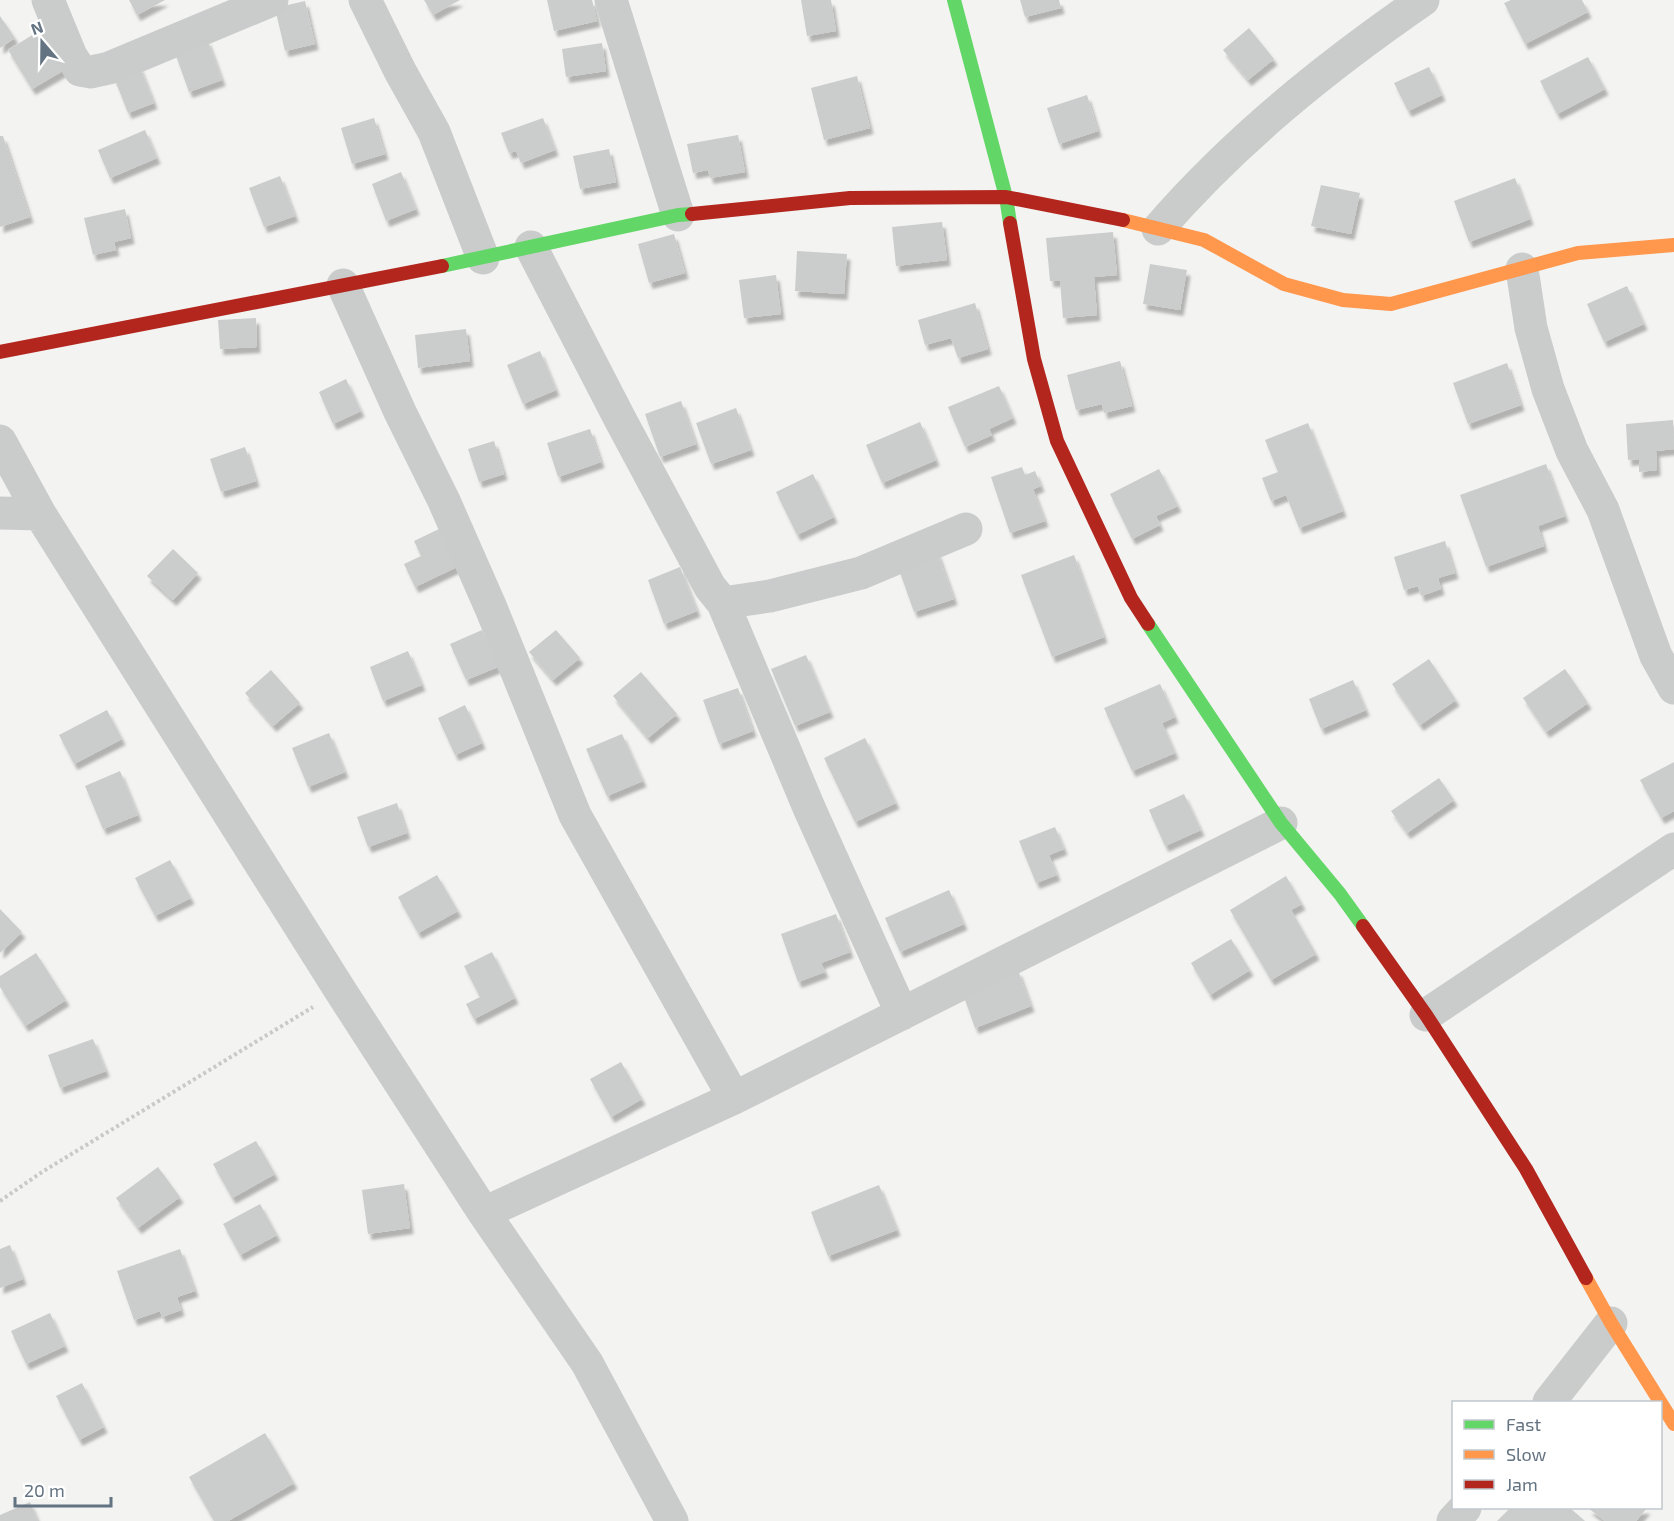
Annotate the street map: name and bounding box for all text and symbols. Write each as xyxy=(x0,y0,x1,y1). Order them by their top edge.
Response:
north arrow xyxy=(12,12,72,72)
text: N xyxy=(28,17,45,38)
legend xyxy=(1452,1401,1662,1509)
text: Fast xyxy=(1506,1413,1541,1435)
text: Slow xyxy=(1506,1443,1547,1465)
scale bar xyxy=(15,1470,111,1508)
text: Jam xyxy=(1506,1473,1538,1495)
text: 20 m xyxy=(24,1479,65,1501)

